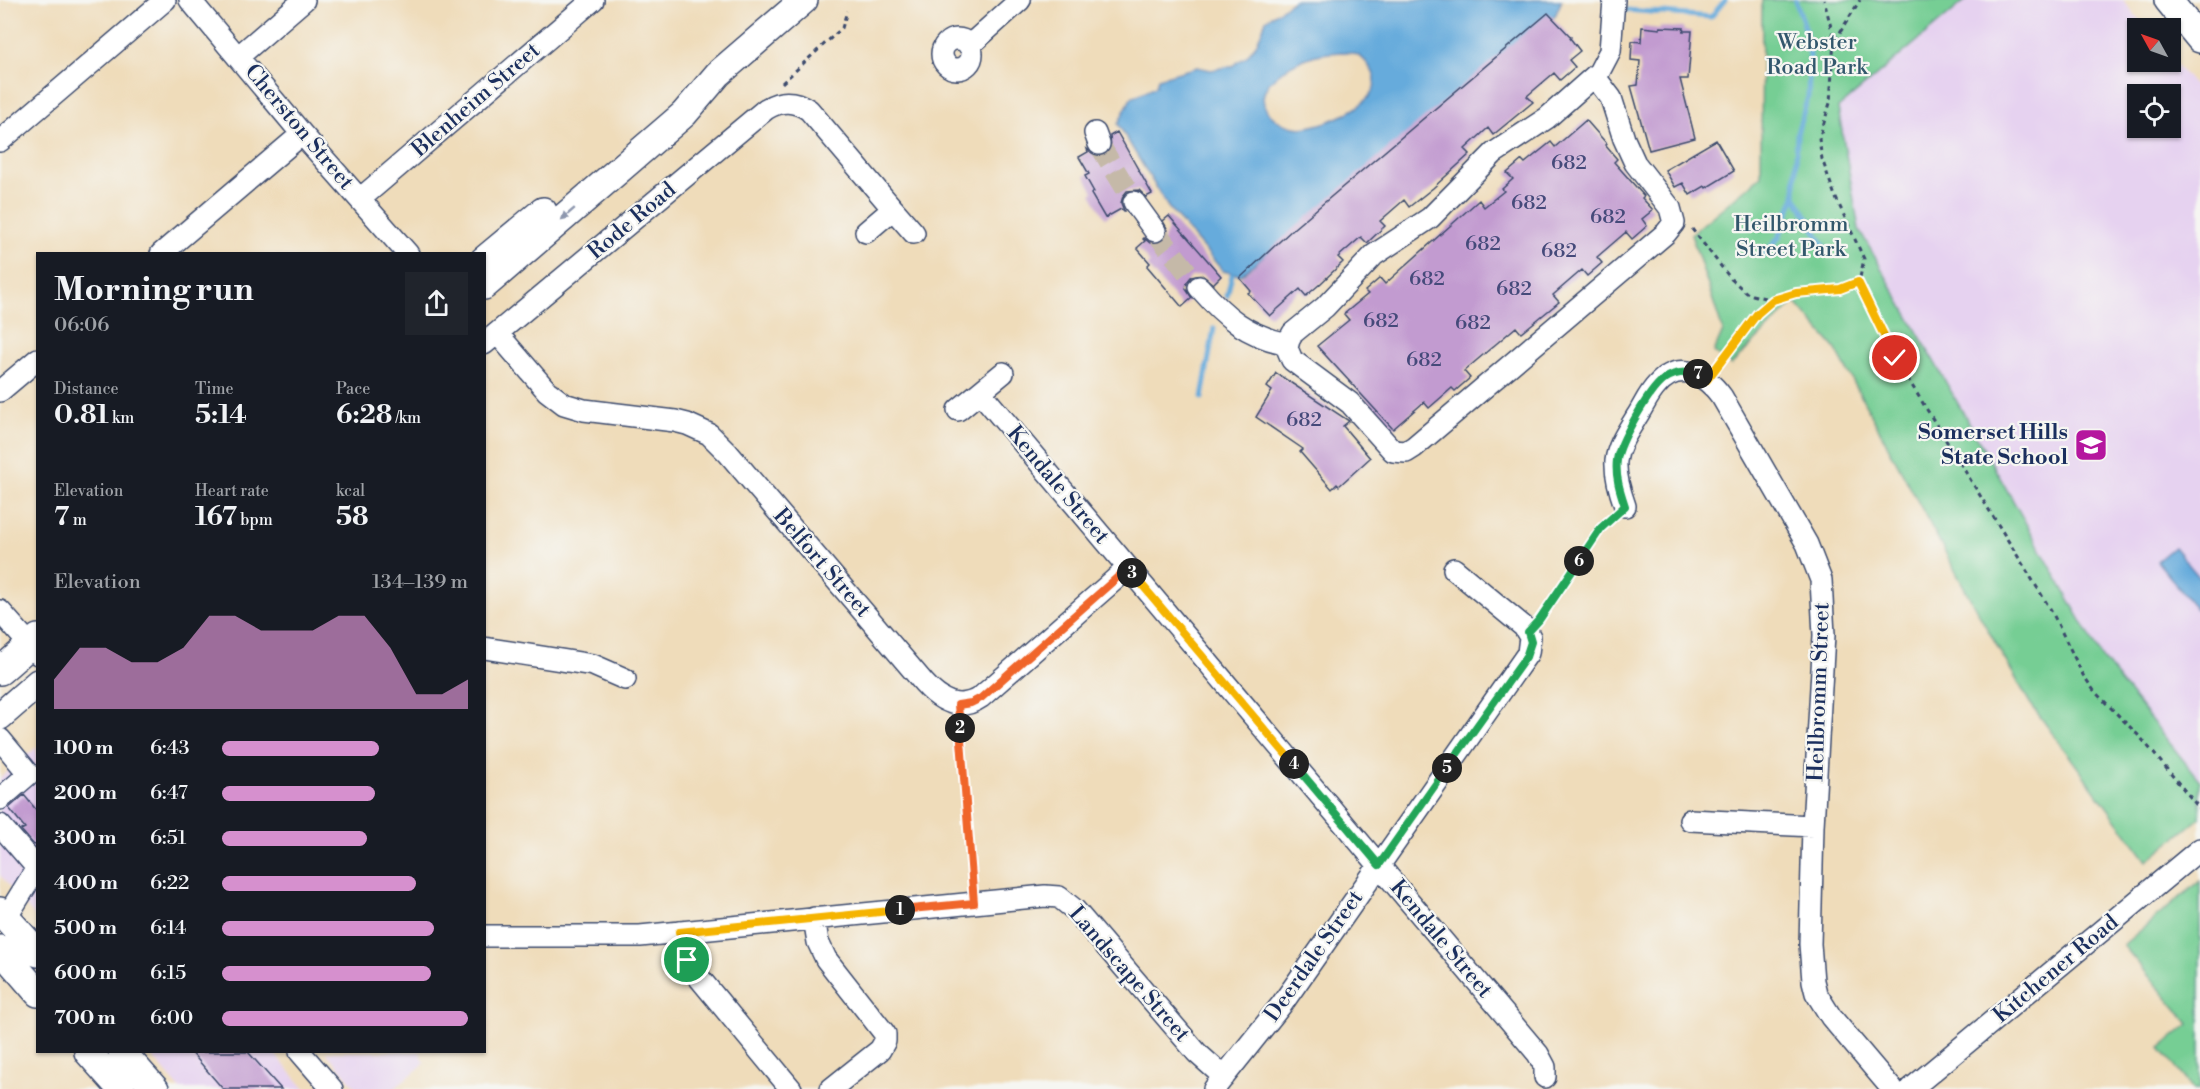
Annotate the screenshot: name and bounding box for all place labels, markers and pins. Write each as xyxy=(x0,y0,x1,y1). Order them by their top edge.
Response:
pin xyxy=(1869,332,1920,383)
pin: 7 xyxy=(1683,359,1713,389)
place label: Somerset Hills State School xyxy=(1918,419,2068,471)
school or university icon: Somerset Hills State School xyxy=(2073,427,2109,463)
pin: 6 xyxy=(1564,546,1594,576)
pin: 3 xyxy=(1117,558,1147,588)
pin: 2 xyxy=(945,713,975,743)
pin: 4 xyxy=(1279,749,1309,779)
pin: 5 xyxy=(1432,753,1462,783)
pin: 1 xyxy=(885,895,915,925)
pin xyxy=(661,934,712,985)

